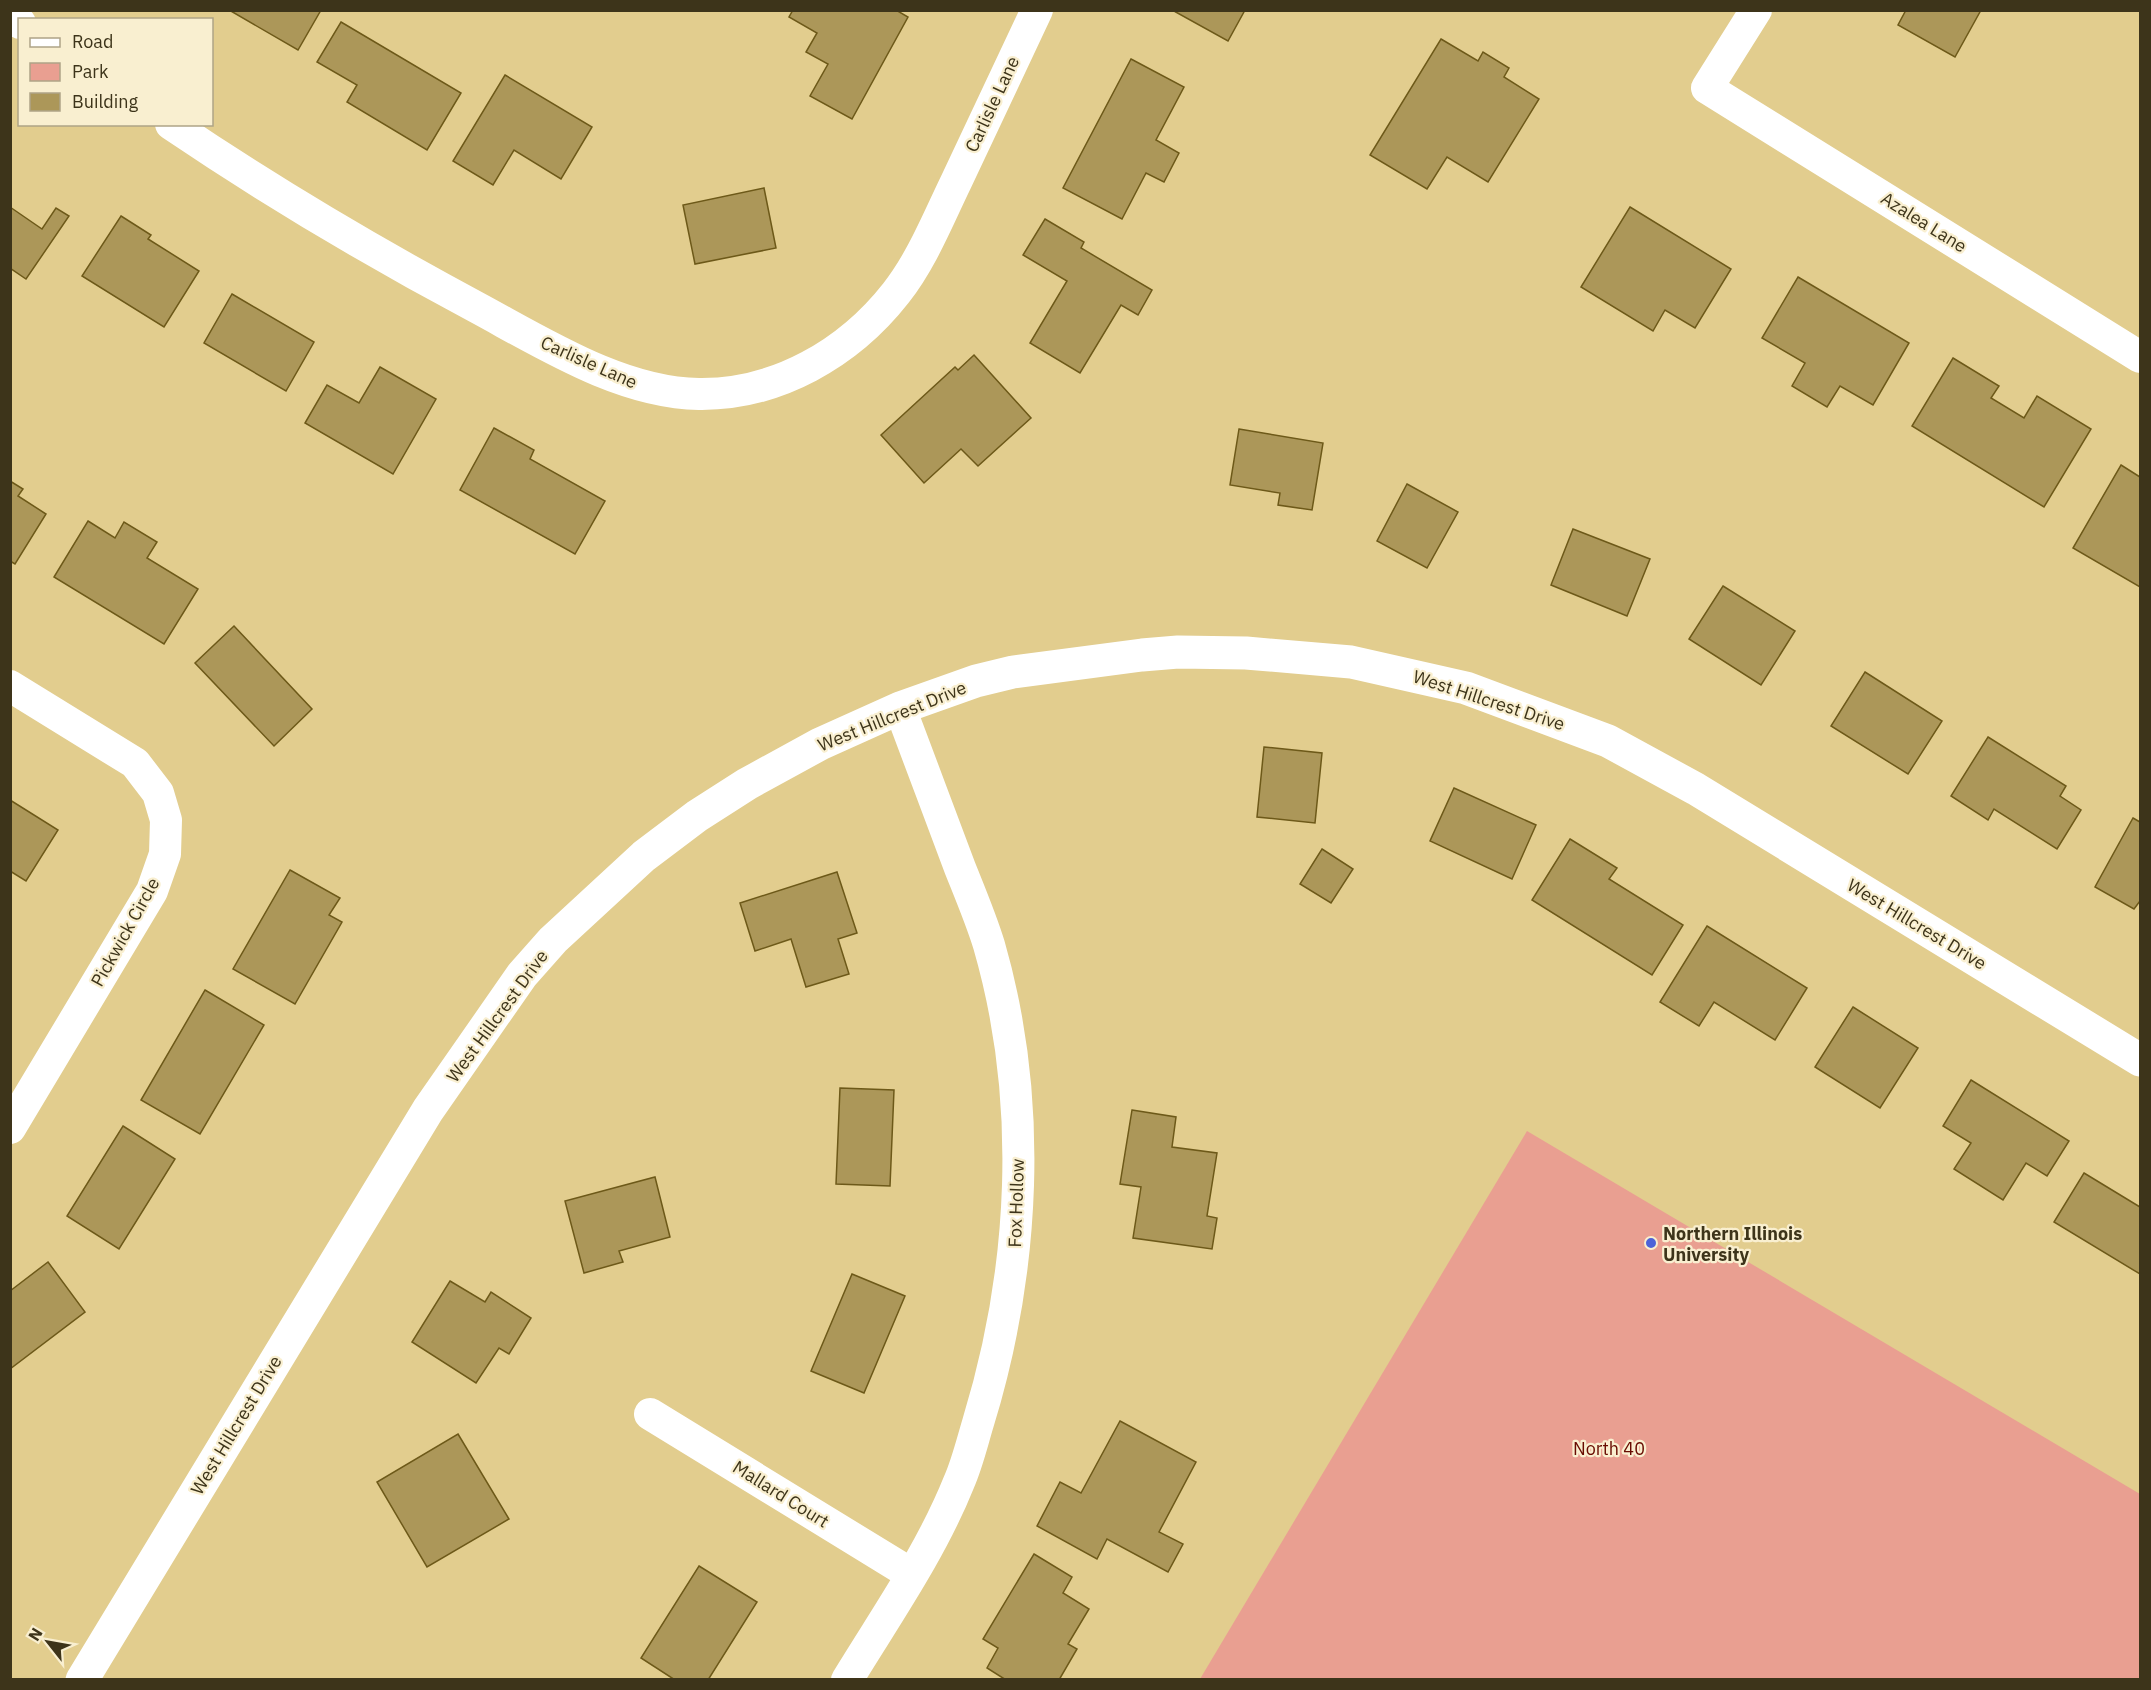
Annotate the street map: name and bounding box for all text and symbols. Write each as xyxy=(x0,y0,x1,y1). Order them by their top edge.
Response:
legend xyxy=(18,18,213,126)
text: Road xyxy=(72,30,113,53)
street label: Carlisle Lane xyxy=(960,52,1024,156)
text: Park xyxy=(72,60,109,83)
text: Building xyxy=(72,90,139,113)
street label: Azalea Lane xyxy=(1877,187,1971,258)
street label: Carlisle Lane xyxy=(537,330,641,394)
street label: West Hillcrest Drive xyxy=(1410,665,1568,735)
street label: West Hillcrest Drive xyxy=(814,676,970,756)
street label: Pickwick Circle xyxy=(86,873,164,991)
street label: West Hillcrest Drive xyxy=(1843,873,1991,975)
street label: West Hillcrest Drive xyxy=(441,945,553,1087)
street label: Fox Hollow xyxy=(1003,1158,1029,1248)
place label: Northern Illinois University xyxy=(1663,1222,1802,1266)
marker: Northern Illinois University xyxy=(1644,1236,1658,1250)
street label: West Hillcrest Drive xyxy=(185,1351,287,1499)
park label: North 40 xyxy=(1573,1437,1645,1460)
street label: Mallard Court xyxy=(729,1455,833,1533)
north arrow xyxy=(18,1612,78,1672)
text: N xyxy=(24,1624,47,1644)

